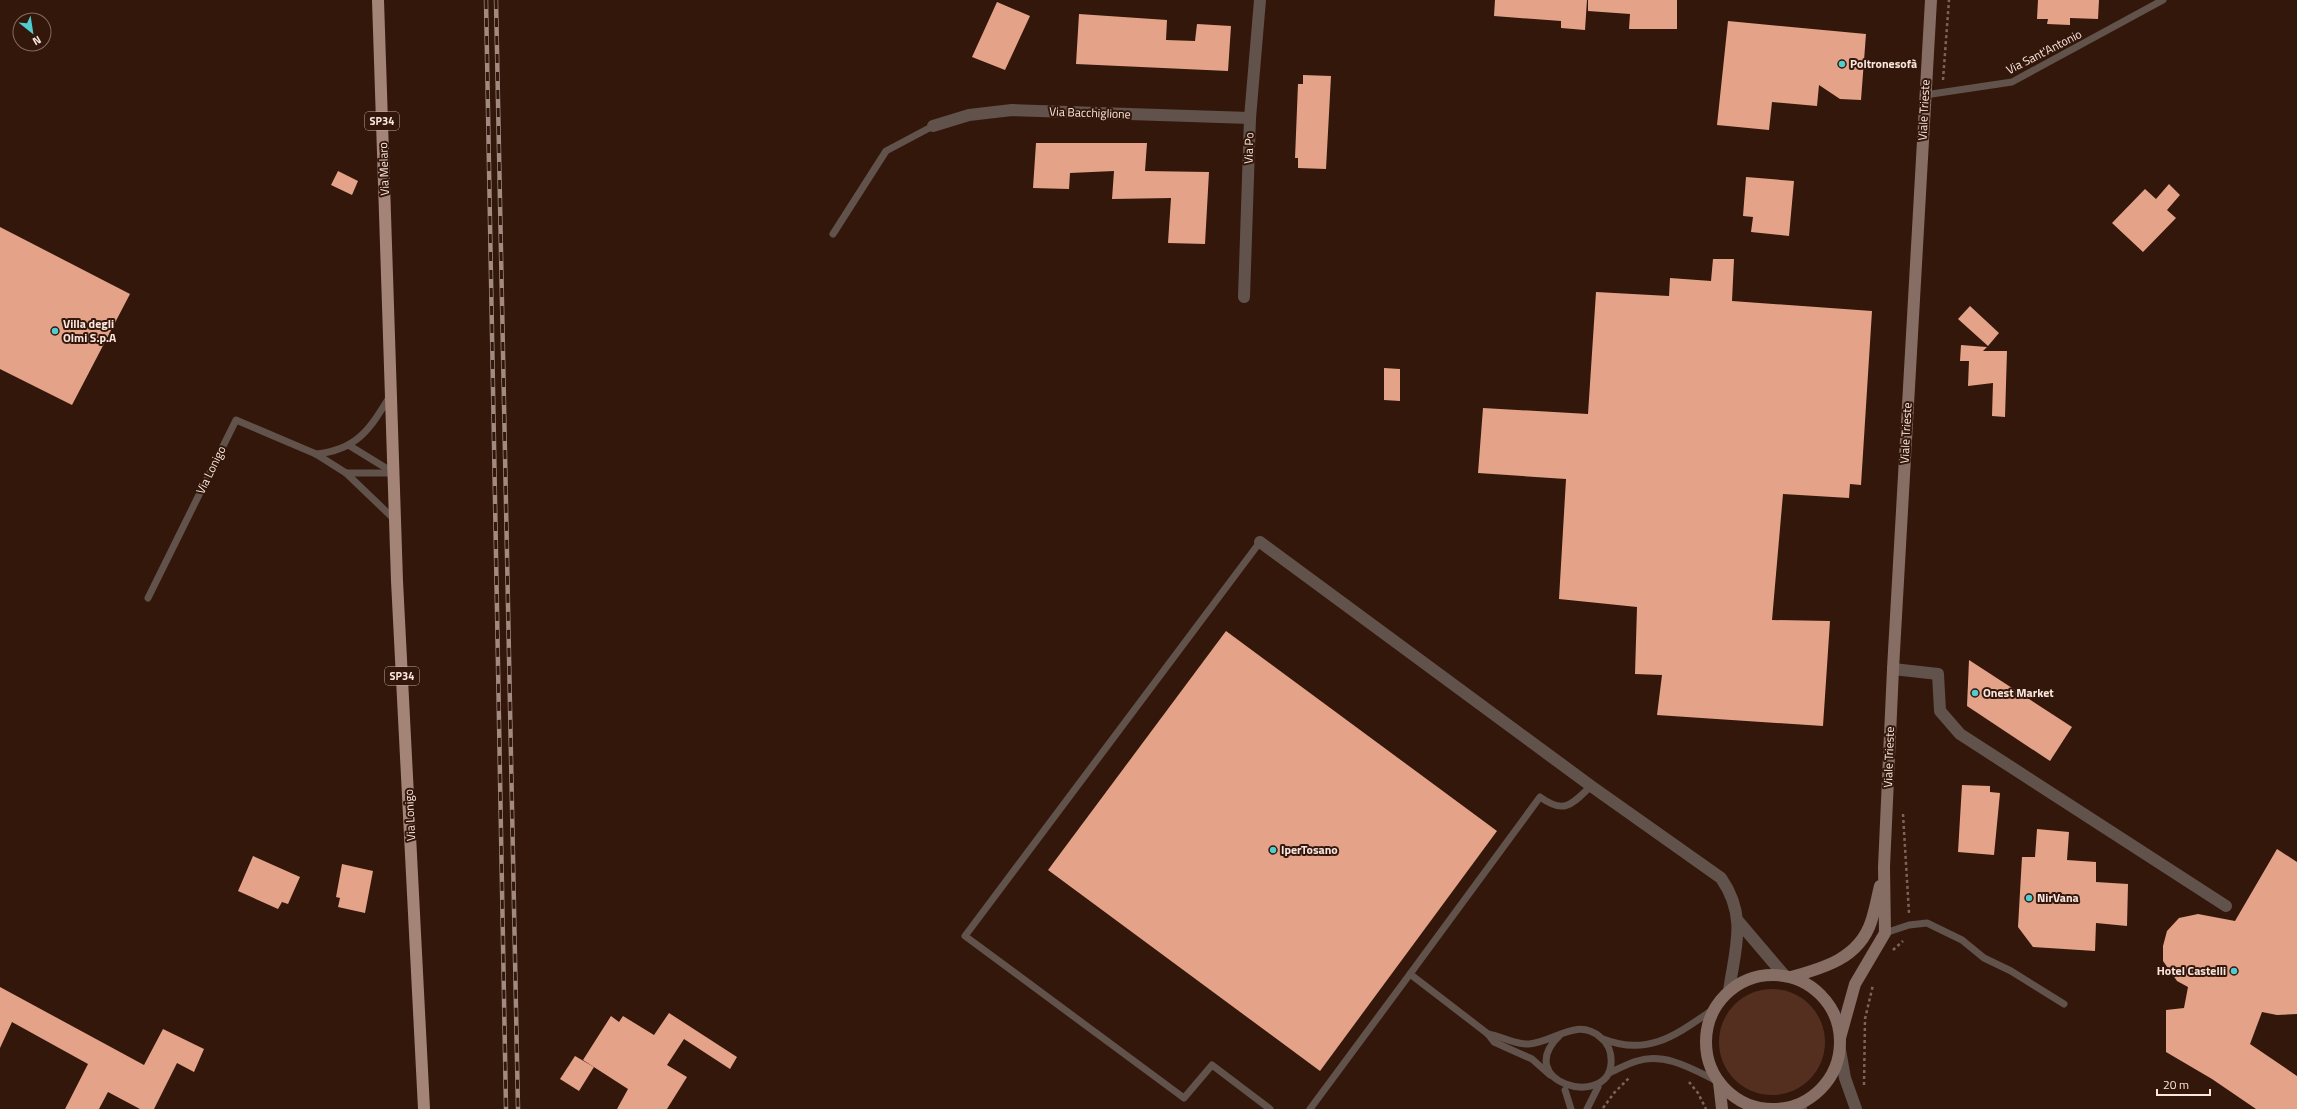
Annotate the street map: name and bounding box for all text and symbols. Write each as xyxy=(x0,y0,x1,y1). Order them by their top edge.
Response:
north arrow xyxy=(12,12,52,52)
street label: Via Sant'Antonio xyxy=(2003,24,2085,79)
text: N xyxy=(30,32,44,49)
place label: Poltronesofà xyxy=(1850,54,1917,73)
marker: Poltronesofà xyxy=(1837,59,1847,69)
street label: Viale Trieste xyxy=(1912,79,1935,141)
street label: Via Bacchiglione xyxy=(1049,102,1131,123)
road number: SP34 xyxy=(365,112,399,130)
street label: Via Po xyxy=(1238,132,1259,164)
street label: Via Melaro xyxy=(373,142,394,196)
place label: Villa degli Olmi S.p.A xyxy=(63,314,117,347)
marker: Villa degli Olmi S.p.A xyxy=(50,326,60,336)
street label: Viale Trieste xyxy=(1894,402,1917,464)
street label: Via Lonigo xyxy=(191,442,230,497)
road number: SP34 xyxy=(385,667,419,685)
place label: Onest Market xyxy=(1983,683,2054,702)
marker: Onest Market xyxy=(1970,688,1980,698)
street label: Viale Trieste xyxy=(1878,726,1899,788)
street label: Via Lonigo xyxy=(399,789,420,841)
place label: IperTosano xyxy=(1281,840,1338,859)
marker: IperTosano xyxy=(1268,845,1278,855)
place label: NirVana xyxy=(2037,888,2079,907)
marker: NirVana xyxy=(2024,893,2034,903)
place label: Hotel Castelli xyxy=(2157,961,2226,980)
marker: Hotel Castelli xyxy=(2229,966,2239,976)
scale bar xyxy=(2157,1071,2210,1097)
text: 20 m xyxy=(2163,1075,2189,1094)

